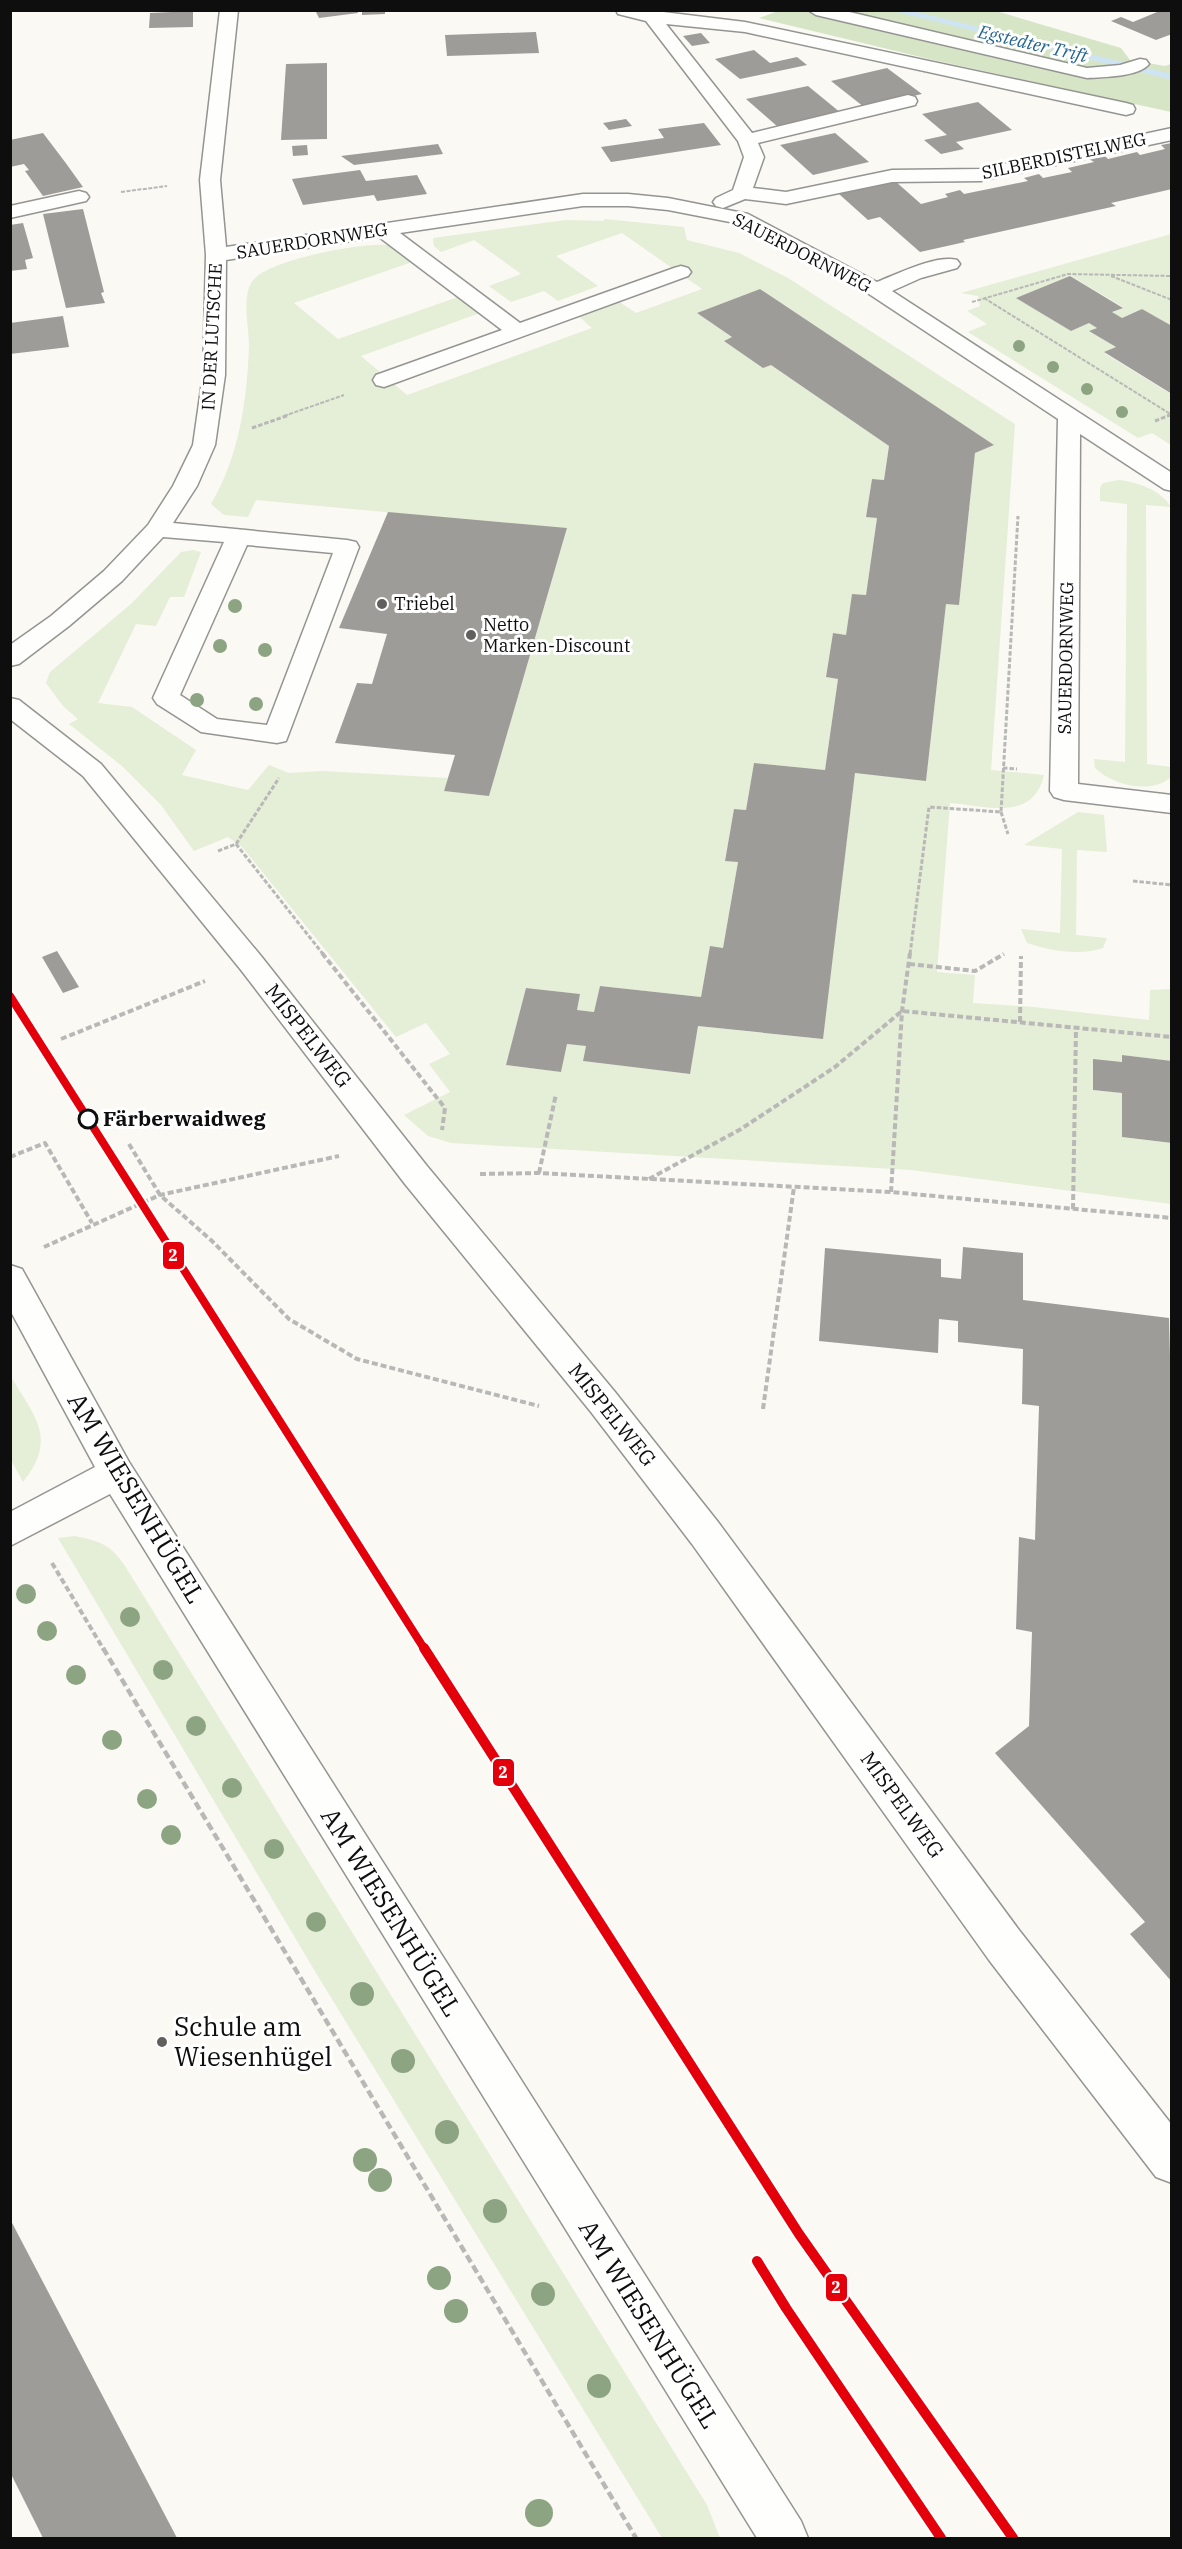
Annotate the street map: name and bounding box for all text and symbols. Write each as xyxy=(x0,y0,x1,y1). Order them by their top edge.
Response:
water label: Egstedter Trift xyxy=(975,20,1091,67)
street label: SILBERDISTELWEG xyxy=(980,127,1148,184)
street label: SAUERDORNWEG xyxy=(729,208,876,298)
street label: SAUERDORNWEG xyxy=(235,217,389,264)
street label: IN DER LUTSCHE xyxy=(196,263,227,411)
street label: SAUERDORNWEG xyxy=(1053,581,1078,735)
place label: Triebel xyxy=(394,592,455,615)
marker: Triebel xyxy=(375,597,389,611)
place label: Netto Marken-Discount xyxy=(483,613,630,657)
marker: Netto Marken-Discount xyxy=(464,628,478,642)
street label: MISPELWEG xyxy=(259,978,358,1093)
place label: Färberwaidweg xyxy=(103,1104,267,1132)
marker: Färberwaidweg xyxy=(78,1109,98,1129)
line badge: 2 xyxy=(162,1241,185,1270)
text: 2 xyxy=(168,1245,178,1265)
street label: MISPELWEG xyxy=(563,1357,663,1472)
street label: AM WIESENHÜGEL xyxy=(60,1386,213,1609)
street label: MISPELWEG xyxy=(855,1746,951,1863)
line badge: 2 xyxy=(492,1758,515,1787)
text: 2 xyxy=(498,1762,508,1782)
street label: AM WIESENHÜGEL xyxy=(314,1801,470,2022)
place label: Schule am Wiesenhügel xyxy=(174,2009,332,2073)
marker: Schule am Wiesenhügel xyxy=(155,2035,169,2049)
street label: AM WIESENHÜGEL xyxy=(572,2213,728,2434)
line badge: 2 xyxy=(825,2273,848,2302)
text: 2 xyxy=(831,2277,841,2297)

